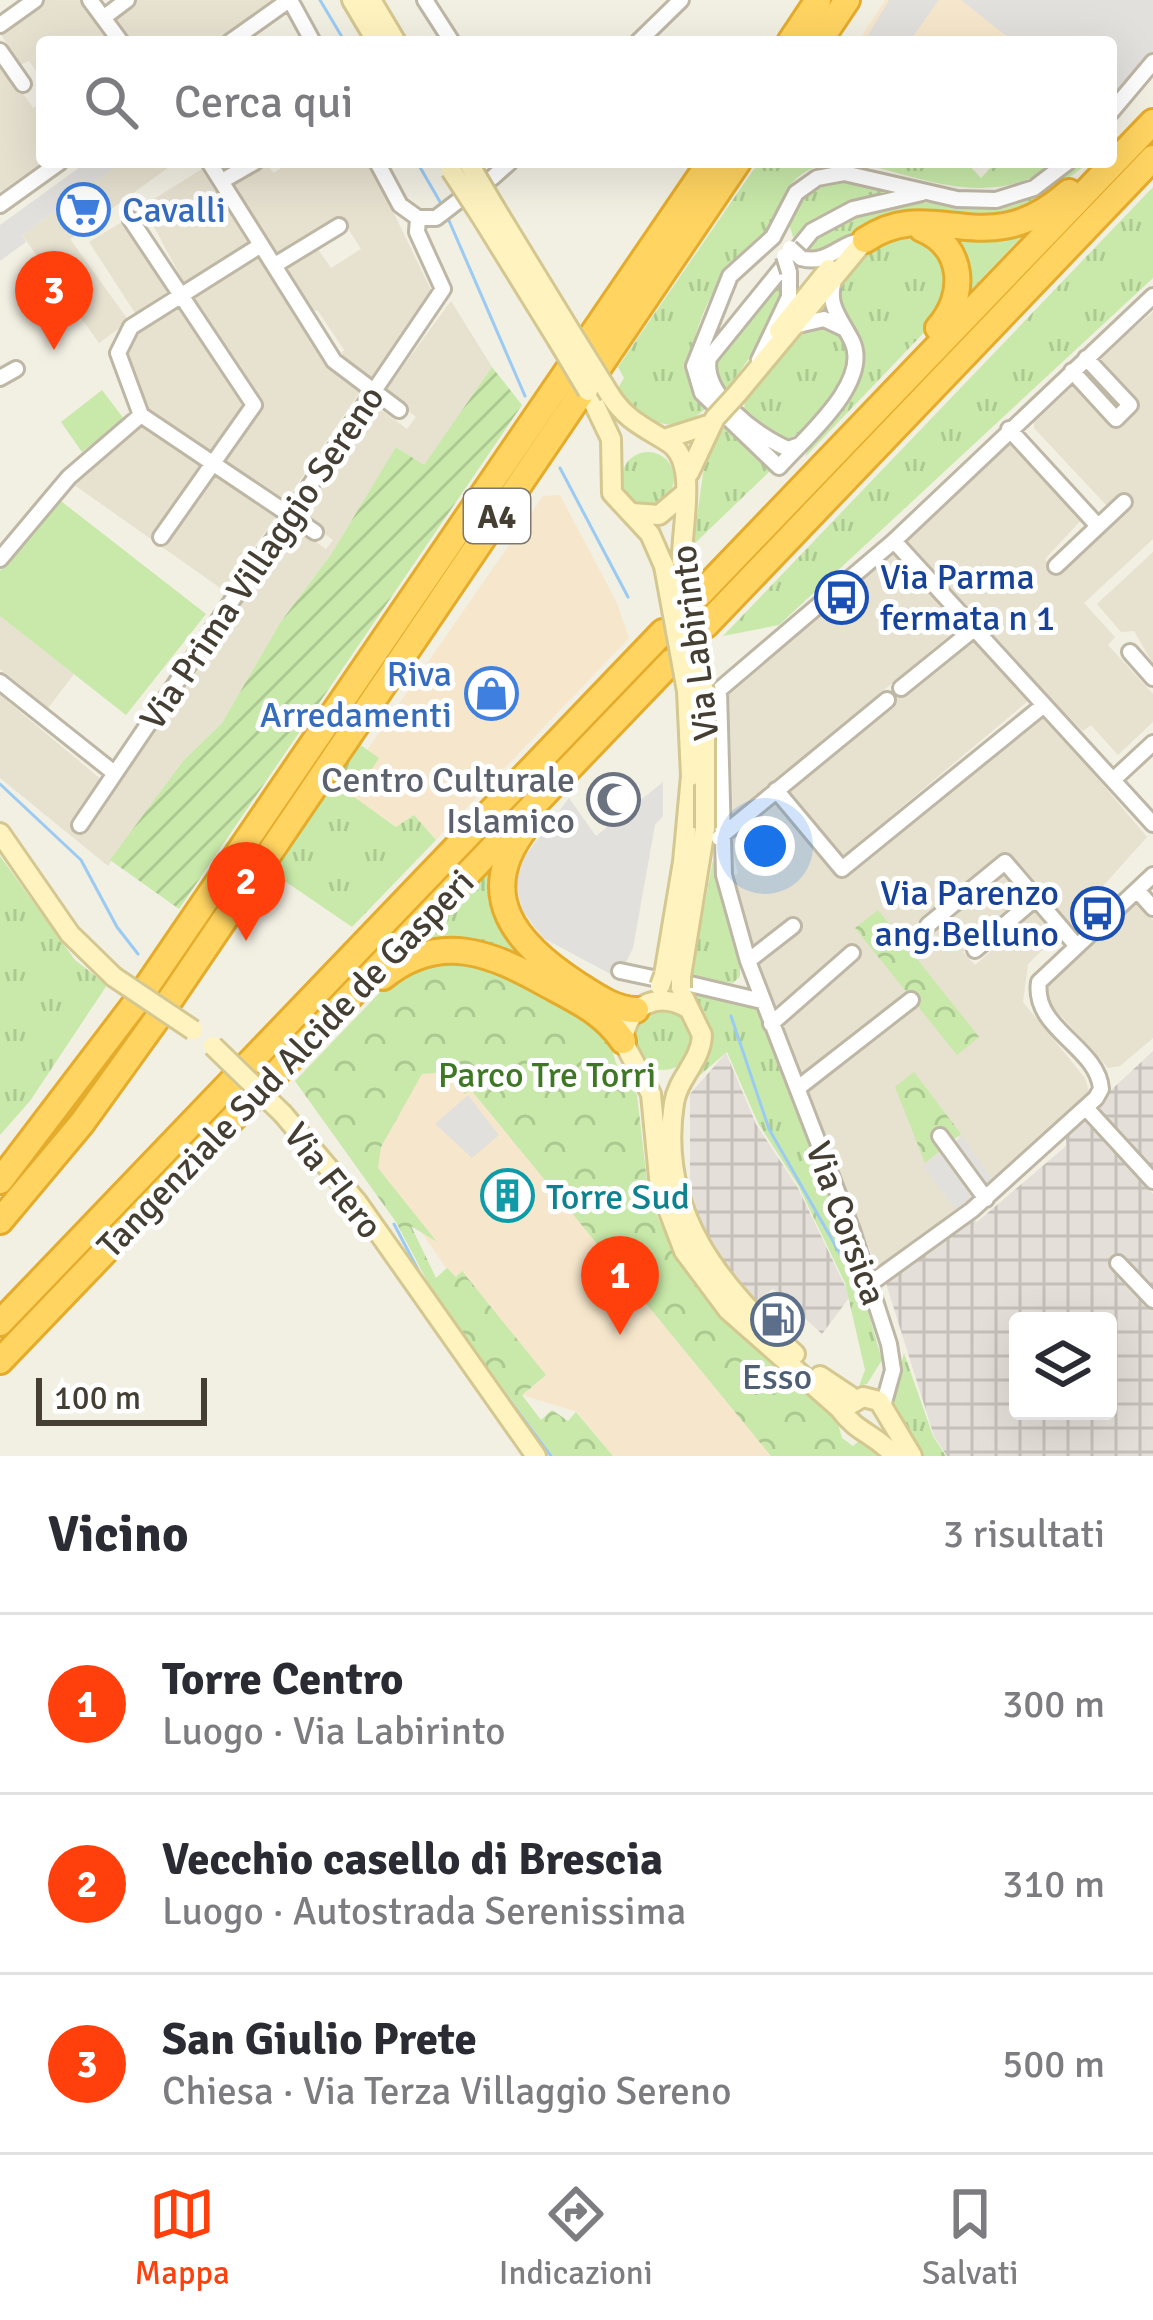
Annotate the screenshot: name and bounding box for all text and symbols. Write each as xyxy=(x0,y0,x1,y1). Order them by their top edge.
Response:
search box xyxy=(36,36,1117,168)
icon: search xyxy=(78,69,144,135)
text: Cerca qui xyxy=(174,75,353,130)
supermarket icon: Cavalli xyxy=(55,181,111,237)
place label: Cavalli xyxy=(122,188,226,233)
pin: 3 xyxy=(15,251,93,350)
street label: Via Prima Villaggio Sereno xyxy=(130,377,394,739)
road number: A4 xyxy=(464,489,530,543)
street label: Via Labirinto xyxy=(661,543,730,743)
place label: Via Parma fermata n 1 xyxy=(880,555,1055,641)
bus stop icon: Via Parma fermata n 1 xyxy=(813,569,869,625)
place label: Riva Arredamenti xyxy=(260,652,452,738)
shop icon: Riva Arredamenti xyxy=(463,666,519,722)
place label: Centro Culturale Islamico xyxy=(321,758,575,844)
mosque icon: Centro Culturale Islamico xyxy=(586,772,642,828)
your location xyxy=(735,816,795,876)
pin: 2 xyxy=(207,842,285,941)
street label: Tangenziale Sud Alcide de Gasperi xyxy=(88,860,484,1268)
place label: Via Parenzo ang.Belluno xyxy=(874,871,1059,957)
bus stop icon: Via Parenzo ang.Belluno xyxy=(1070,885,1126,941)
park label: Parco Tre Torri xyxy=(438,1053,656,1098)
street label: Via Flero xyxy=(274,1114,392,1248)
street label: Via Corsica xyxy=(795,1136,896,1311)
building icon: Torre Sud xyxy=(479,1168,535,1224)
place label: Torre Sud xyxy=(546,1175,690,1220)
pin: 1 xyxy=(581,1236,659,1335)
fuel station icon: Esso xyxy=(749,1292,805,1348)
map controls xyxy=(1009,1312,1117,1420)
button: layers xyxy=(1009,1312,1117,1420)
place label: Esso xyxy=(742,1355,812,1400)
scale bar xyxy=(36,1372,207,1425)
text: 100 m xyxy=(54,1378,141,1419)
text: Vicino xyxy=(48,1503,189,1566)
text: 3 risultati xyxy=(943,1510,1105,1558)
text: Torre Centro xyxy=(162,1652,404,1707)
text: 1 xyxy=(76,1680,98,1728)
text: 300 m xyxy=(1002,1680,1105,1728)
text: Luogo · Via Labirinto xyxy=(162,1707,505,1755)
text: Vecchio casello di Brescia xyxy=(162,1832,663,1887)
text: 2 xyxy=(76,1860,98,1908)
text: 310 m xyxy=(1002,1860,1105,1908)
text: Luogo · Autostrada Serenissima xyxy=(162,1887,686,1935)
text: San Giulio Prete xyxy=(162,2012,477,2067)
text: 3 xyxy=(76,2040,98,2088)
text: 500 m xyxy=(1002,2040,1105,2088)
text: Chiesa · Via Terza Villaggio Sereno xyxy=(162,2067,731,2115)
tab: Mappa xyxy=(135,2181,230,2294)
tab: Indicazioni xyxy=(499,2181,653,2294)
tab: Salvati xyxy=(922,2181,1018,2294)

